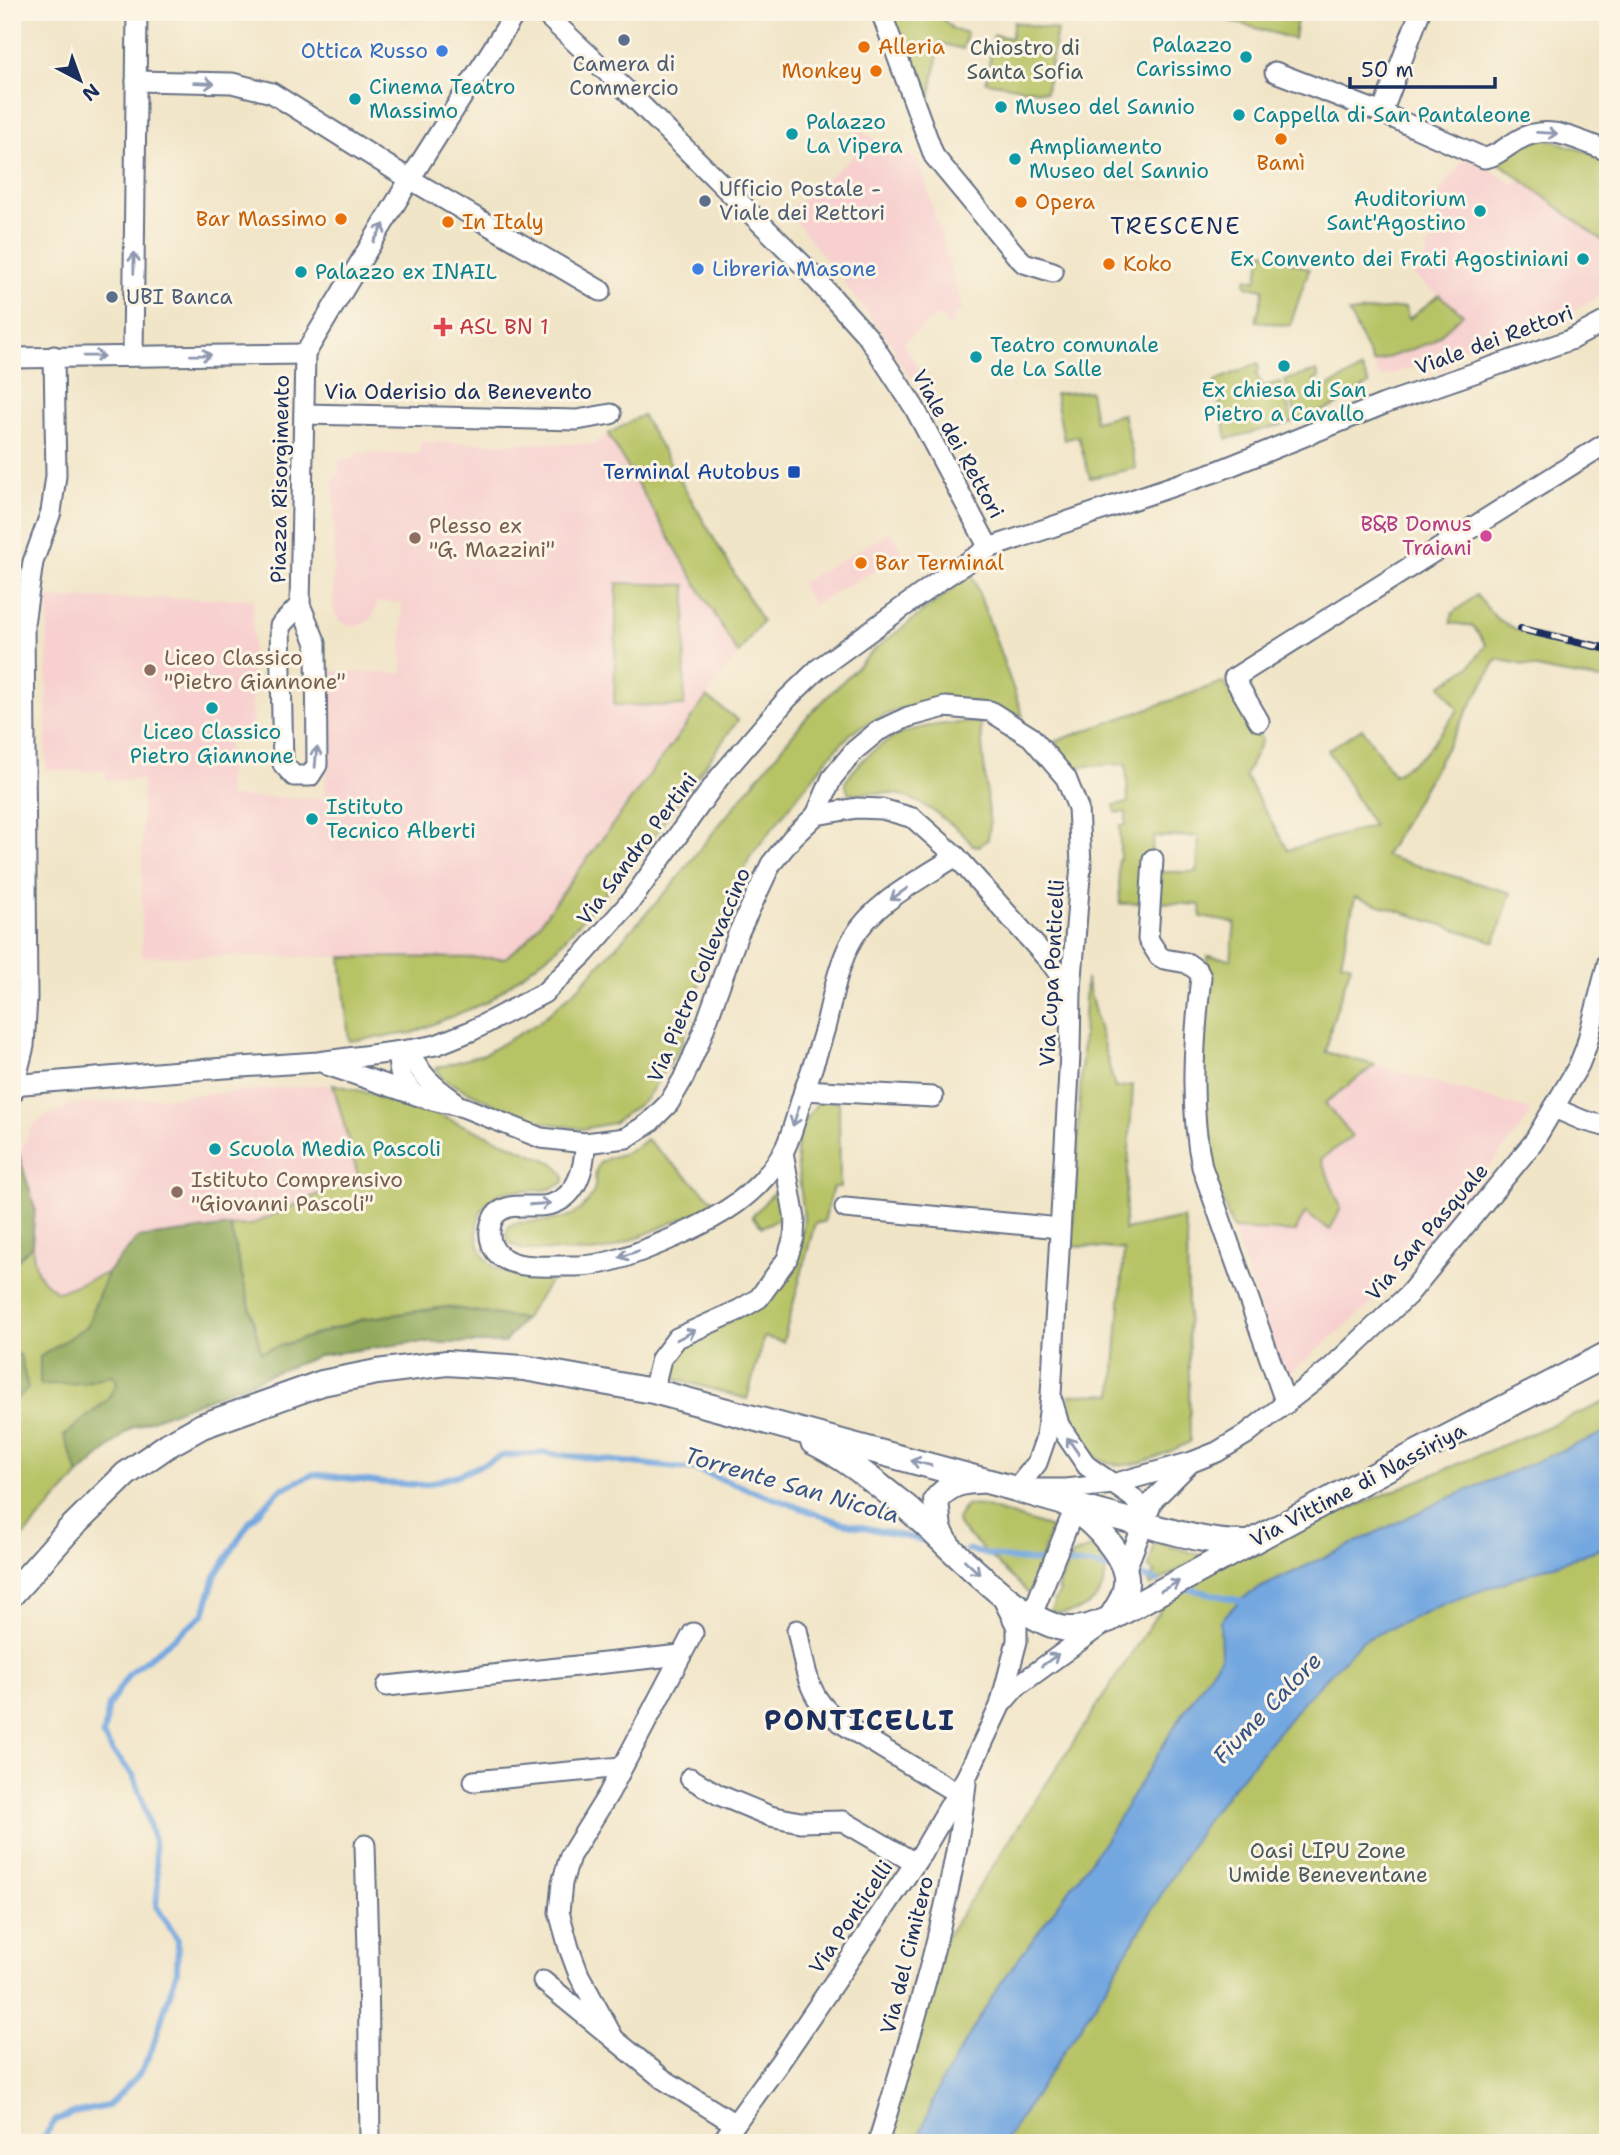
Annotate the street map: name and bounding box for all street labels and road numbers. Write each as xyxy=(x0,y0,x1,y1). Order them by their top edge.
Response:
street label: Viale dei Rettori xyxy=(1411,298,1577,382)
street label: Viale dei Rettori xyxy=(905,364,1011,524)
street label: Piazza Risorgimento xyxy=(264,375,296,583)
street label: Via Oderisio da Benevento xyxy=(324,378,592,406)
street label: Via Sandro Pertini xyxy=(570,767,704,931)
street label: Via Pietro Collevaccino xyxy=(641,863,757,1087)
street label: Via Cupa Ponticelli xyxy=(1033,878,1071,1068)
street label: Via San Pasquale xyxy=(1359,1157,1495,1307)
street label: Via Vittime di Nassiriya xyxy=(1245,1416,1471,1554)
street label: Via Ponticelli xyxy=(803,1855,899,1979)
street label: Via del Cimitero xyxy=(874,1873,940,2037)

